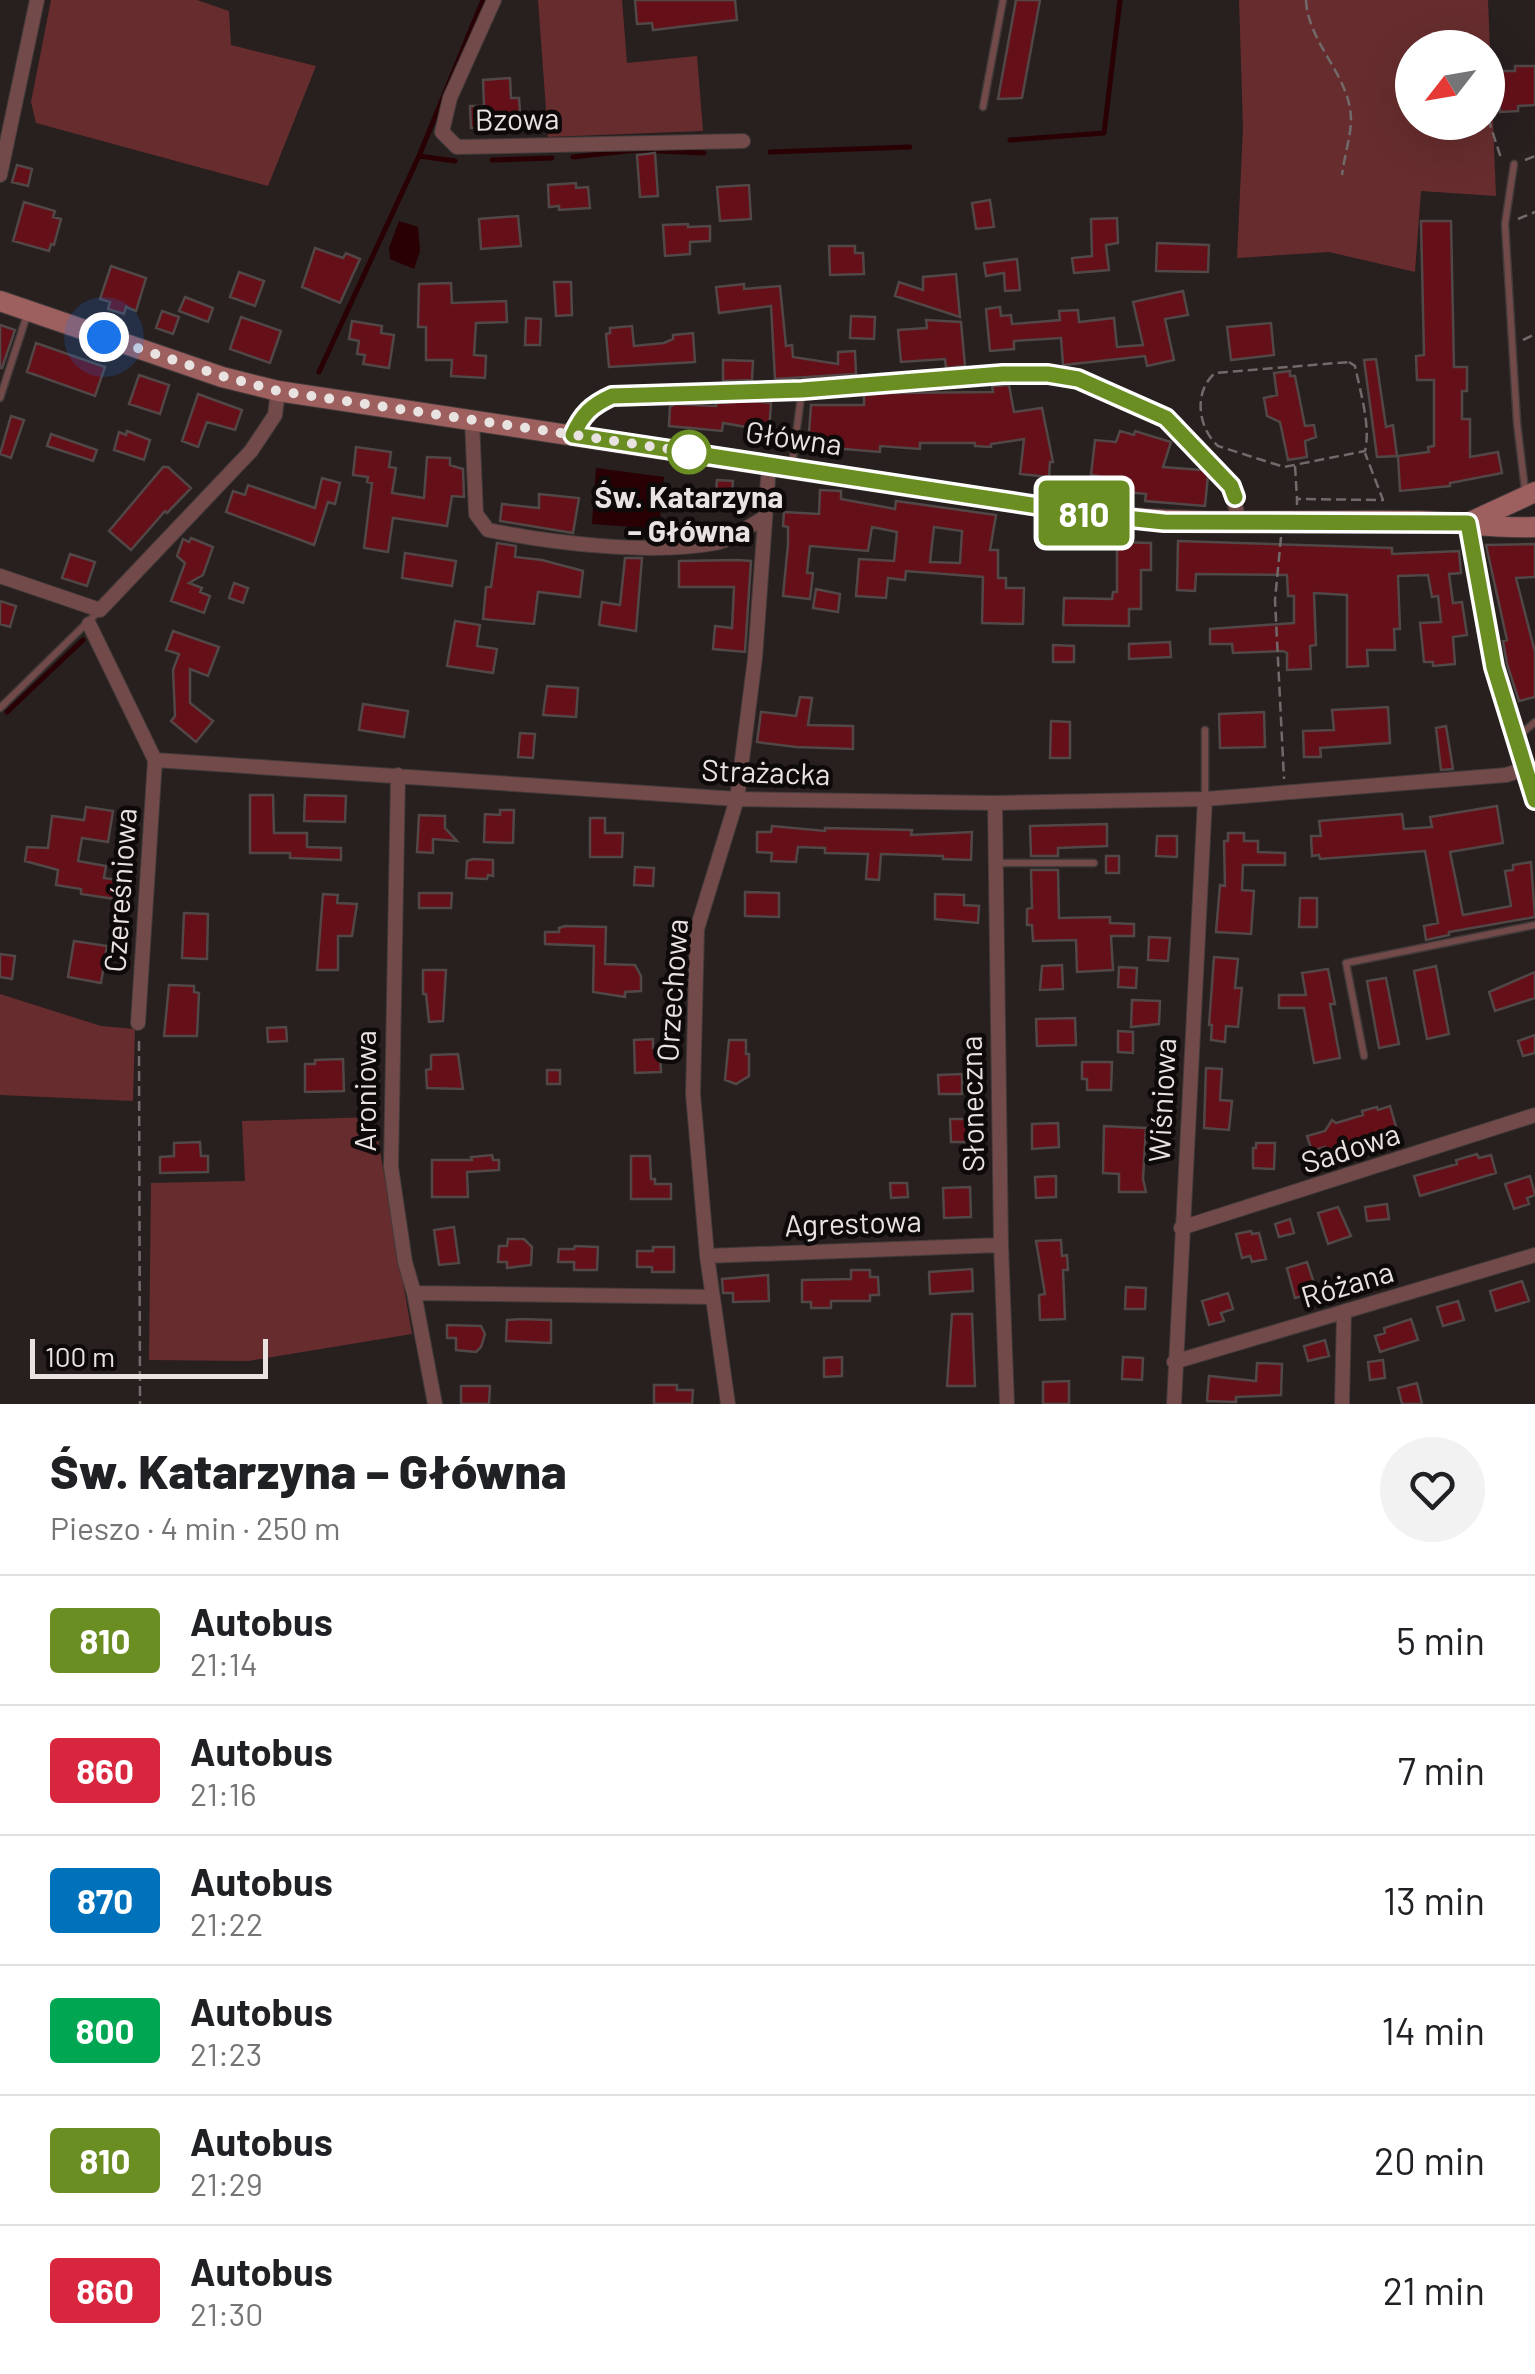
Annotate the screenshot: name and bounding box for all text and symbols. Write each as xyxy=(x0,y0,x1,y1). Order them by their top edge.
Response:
north arrow xyxy=(1395,30,1505,140)
map controls xyxy=(1395,30,1505,140)
street label: Bzowa xyxy=(474,99,560,137)
your location xyxy=(79,312,129,362)
street label: Główna xyxy=(743,412,845,462)
marker: Św. Katarzyna – Główna xyxy=(668,431,710,473)
place label: Św. Katarzyna – Główna xyxy=(595,478,783,548)
line badge: 810 xyxy=(1026,480,1142,546)
text: 810 xyxy=(1059,492,1109,534)
street label: Strażacka xyxy=(701,751,831,791)
street label: Czereśniowa xyxy=(95,807,143,973)
street label: Orzechowa xyxy=(648,917,694,1063)
street label: Aroniowa xyxy=(346,1030,382,1152)
street label: Słoneczna xyxy=(952,1035,990,1173)
street label: Wiśniowa xyxy=(1140,1037,1182,1163)
street label: Sadowa xyxy=(1296,1114,1404,1180)
street label: Agrestowa xyxy=(784,1202,922,1242)
street label: Różana xyxy=(1297,1252,1397,1314)
scale bar xyxy=(30,1334,268,1378)
text: 100 m xyxy=(45,1339,115,1373)
button: heart xyxy=(1380,1437,1485,1542)
text: Św. Katarzyna – Główna xyxy=(50,1441,567,1499)
text: Pieszo · 4 min · 250 m xyxy=(50,1508,340,1546)
text: Autobus xyxy=(190,1598,333,1644)
text: 5 min xyxy=(1396,1617,1485,1663)
text: 810 xyxy=(80,1619,130,1661)
text: 21:14 xyxy=(190,1644,258,1682)
text: Autobus xyxy=(190,1728,333,1774)
text: 7 min xyxy=(1398,1747,1485,1793)
text: 860 xyxy=(76,1749,134,1791)
text: 21:16 xyxy=(190,1774,256,1812)
text: Autobus xyxy=(190,1858,333,1904)
text: 13 min xyxy=(1383,1877,1485,1923)
text: 870 xyxy=(77,1879,133,1921)
text: 21:22 xyxy=(190,1904,263,1942)
text: Autobus xyxy=(190,1988,333,2034)
text: 14 min xyxy=(1382,2007,1485,2053)
text: 800 xyxy=(76,2009,134,2051)
text: 21:23 xyxy=(190,2034,262,2072)
text: Autobus xyxy=(190,2118,333,2164)
text: 20 min xyxy=(1374,2137,1485,2183)
text: 810 xyxy=(80,2139,130,2181)
text: 21:29 xyxy=(190,2164,263,2202)
text: Autobus xyxy=(190,2248,333,2294)
text: 21 min xyxy=(1383,2267,1485,2313)
text: 860 xyxy=(76,2269,134,2311)
text: 21:30 xyxy=(190,2294,263,2332)

